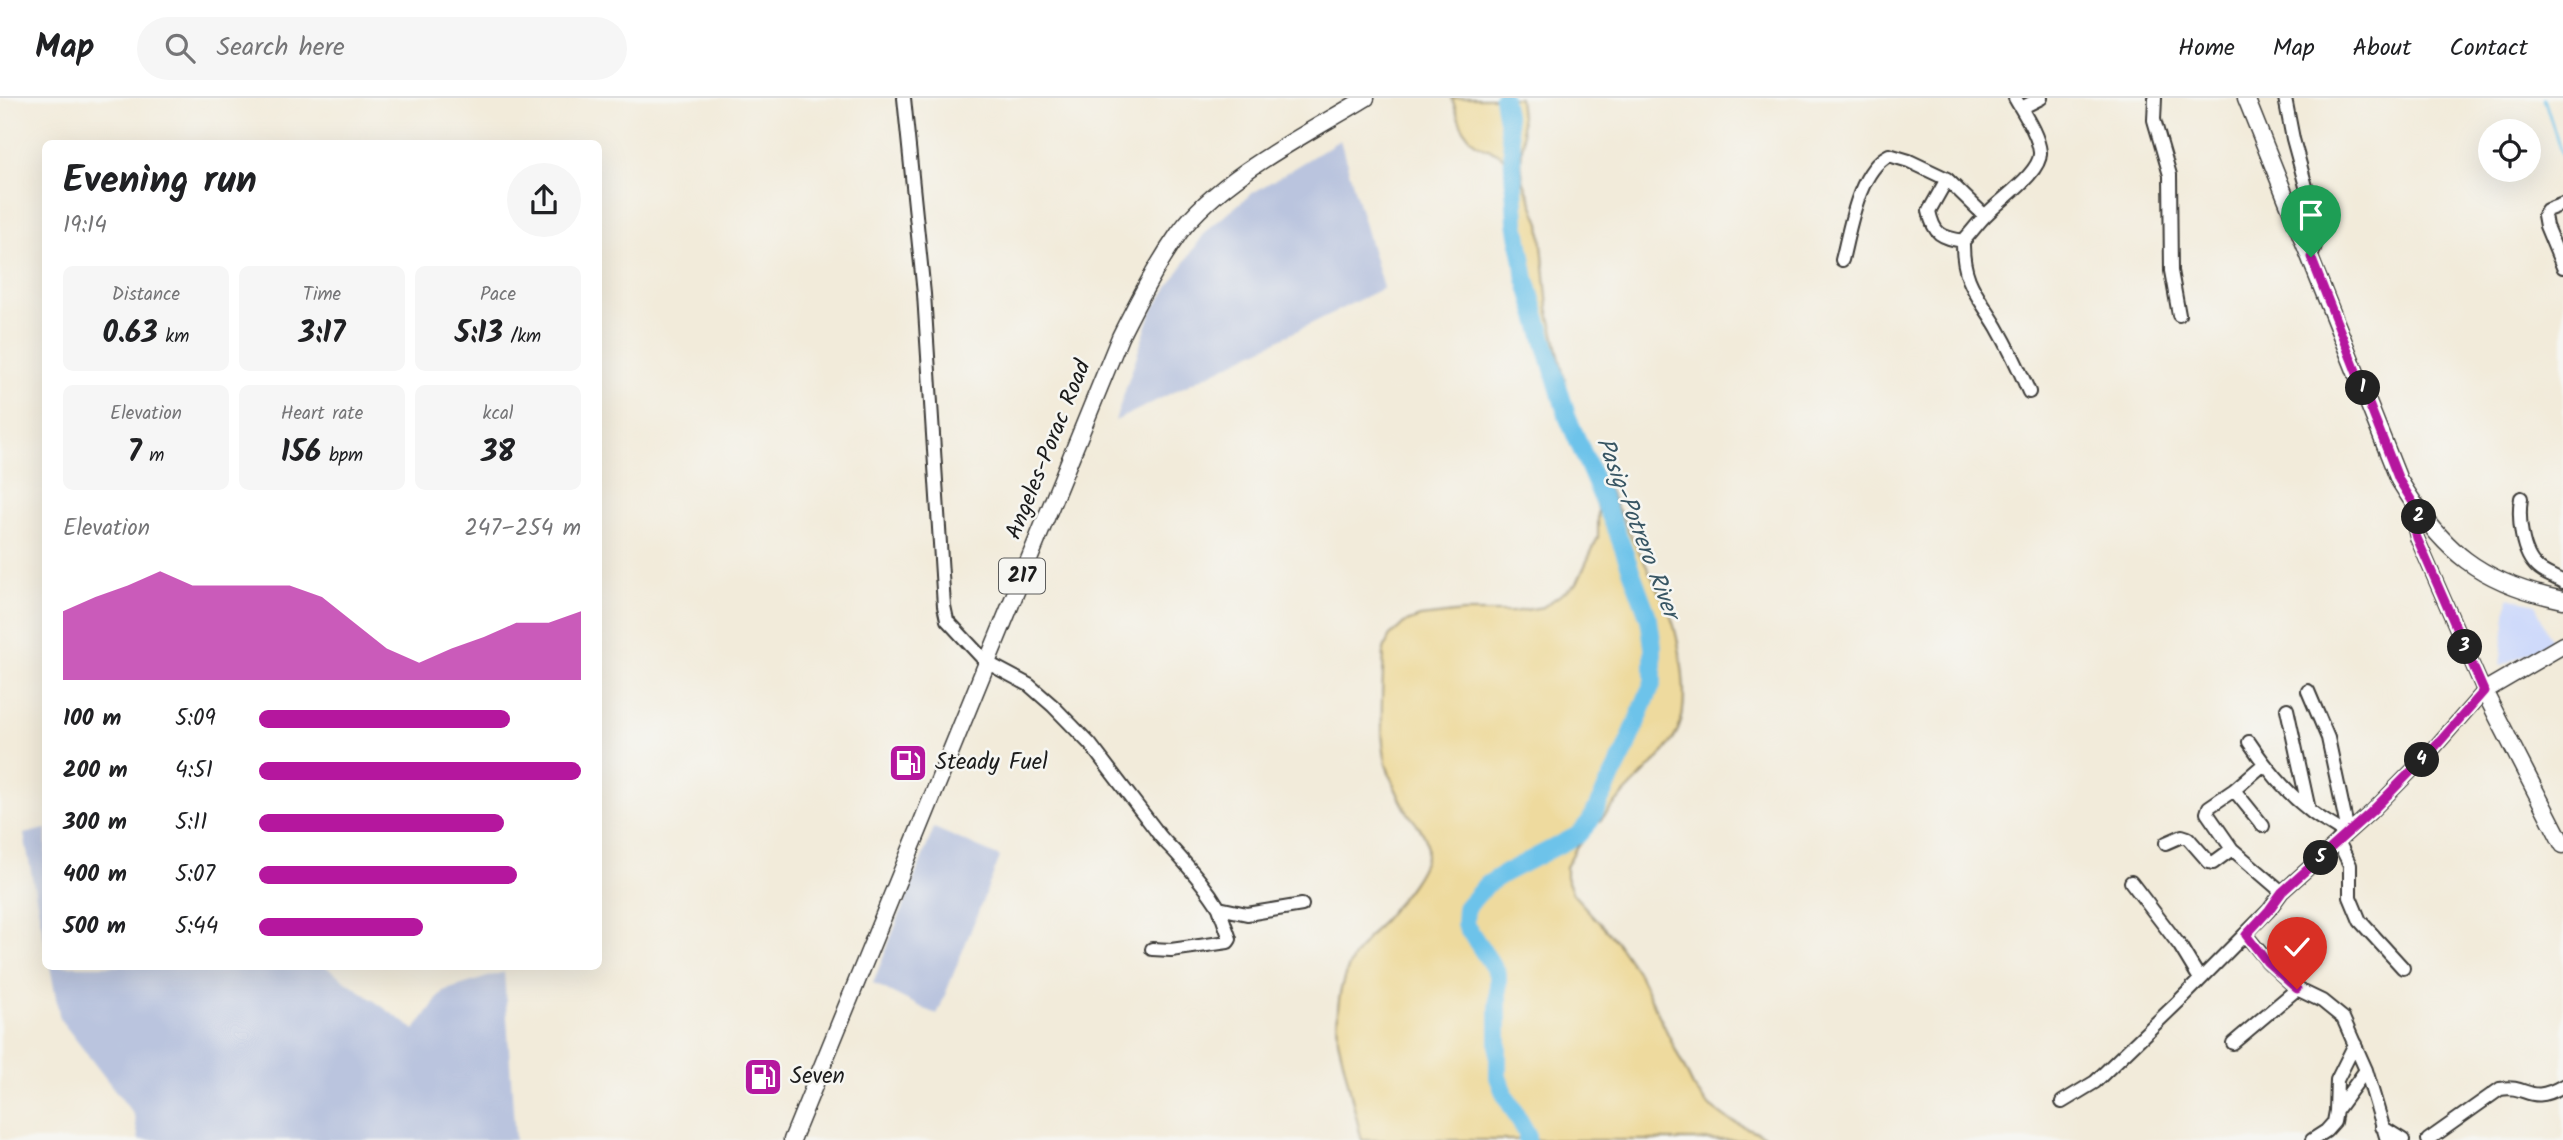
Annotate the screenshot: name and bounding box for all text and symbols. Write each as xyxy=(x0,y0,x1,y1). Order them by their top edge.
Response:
search box xyxy=(137,17,627,80)
text: Map xyxy=(35,22,95,75)
text: Search here xyxy=(217,27,345,69)
icon: search xyxy=(161,29,199,67)
text: Home xyxy=(2178,29,2235,68)
text: Map xyxy=(2273,29,2315,68)
text: About xyxy=(2353,29,2411,68)
text: Contact xyxy=(2449,29,2528,68)
map controls xyxy=(2478,119,2541,182)
button: locate xyxy=(2478,119,2541,182)
text: Evening run xyxy=(63,152,257,212)
button: share xyxy=(507,163,581,237)
pin xyxy=(2281,185,2341,257)
icon: arrive xyxy=(2292,196,2330,234)
text: 19:14 xyxy=(63,208,107,244)
text: Distance xyxy=(112,280,180,310)
text: Time xyxy=(303,280,341,310)
text: Pace xyxy=(480,280,516,310)
text: 0.63 xyxy=(103,310,158,358)
text: 3:17 xyxy=(298,310,346,358)
text: 5:13 xyxy=(455,310,503,358)
text: km xyxy=(158,322,189,352)
text: /km xyxy=(503,322,541,352)
street label: Angeles-Porac Road xyxy=(997,354,1102,545)
pin: 1 xyxy=(2346,370,2380,406)
text: 1 xyxy=(2360,372,2365,402)
text: Elevation xyxy=(110,399,182,429)
text: Heart rate xyxy=(281,399,363,429)
text: kcal xyxy=(483,399,513,429)
text: 7 xyxy=(128,429,142,477)
text: 156 xyxy=(281,429,321,477)
text: 38 xyxy=(481,429,515,477)
water label: Pasig-Potrero River xyxy=(1584,432,1691,629)
text: m xyxy=(142,441,164,471)
text: bpm xyxy=(321,441,363,471)
pin: 2 xyxy=(2402,500,2436,534)
text: 2 xyxy=(2413,501,2424,531)
text: Elevation xyxy=(63,511,150,547)
text: 247–254 m xyxy=(464,511,581,547)
road number: 217 xyxy=(999,559,1045,594)
pin: 3 xyxy=(2448,630,2482,664)
text: 3 xyxy=(2459,631,2470,661)
text: 100 m xyxy=(63,701,121,737)
text: 5:09 xyxy=(175,701,216,737)
fuel station icon: Steady Fuel xyxy=(887,742,929,784)
pin: 4 xyxy=(2404,742,2440,778)
text: 4 xyxy=(2416,744,2427,774)
place label: Steady Fuel xyxy=(935,745,1048,781)
text: 200 m xyxy=(63,753,128,789)
text: 4:51 xyxy=(175,753,213,789)
text: 300 m xyxy=(63,805,127,841)
text: 5:11 xyxy=(175,805,207,841)
pin: 5 xyxy=(2304,840,2338,876)
text: 5 xyxy=(2316,842,2325,872)
text: 400 m xyxy=(63,857,127,893)
text: 5:07 xyxy=(175,857,215,893)
text: 500 m xyxy=(63,909,126,945)
text: 5:44 xyxy=(175,909,218,945)
pin xyxy=(2267,917,2327,989)
icon: check xyxy=(2278,928,2316,966)
fuel station icon: Seven xyxy=(742,1056,784,1098)
place label: Seven xyxy=(790,1059,845,1095)

